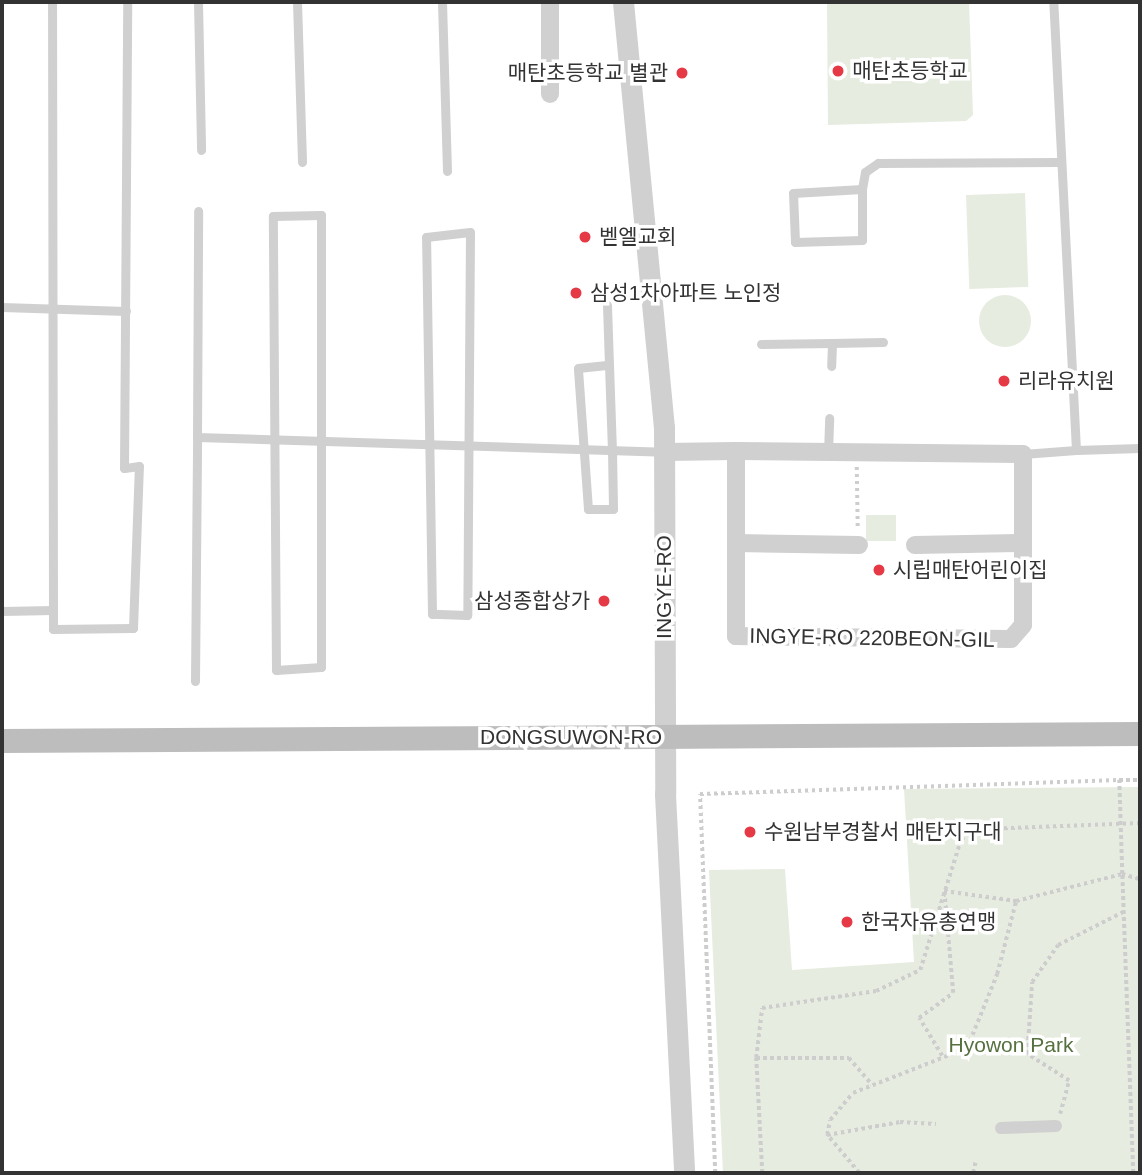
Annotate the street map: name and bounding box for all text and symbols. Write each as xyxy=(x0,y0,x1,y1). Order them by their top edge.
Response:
place label: 매탄초등학교 xyxy=(852,58,968,84)
place label: 매탄초등학교 별관 xyxy=(508,60,668,86)
marker: 매탄초등학교 xyxy=(830,63,846,79)
marker: 매탄초등학교 별관 xyxy=(674,65,690,81)
place label: 벧엘교회 xyxy=(599,224,676,250)
marker: 벧엘교회 xyxy=(577,229,593,245)
place label: 삼성1차아파트 노인정 xyxy=(590,280,781,306)
marker: 삼성1차아파트 노인정 xyxy=(568,285,584,301)
place label: 리라유치원 xyxy=(1018,368,1115,394)
marker: 리라유치원 xyxy=(996,373,1012,389)
street label: INGYE-RO xyxy=(651,535,677,639)
place label: 시립매탄어린이집 xyxy=(893,557,1048,583)
marker: 시립매탄어린이집 xyxy=(871,562,887,578)
place label: 삼성종합상가 xyxy=(474,588,590,614)
marker: 삼성종합상가 xyxy=(596,593,612,609)
street label: INGYE-RO 220BEON-GIL xyxy=(749,623,995,653)
street label: DONGSUWON-RO xyxy=(480,724,662,750)
place label: 수원남부경찰서 매탄지구대 xyxy=(764,819,1002,845)
marker: 수원남부경찰서 매탄지구대 xyxy=(742,824,758,840)
place label: 한국자유총연맹 xyxy=(861,909,996,935)
marker: 한국자유총연맹 xyxy=(839,914,855,930)
park label: Hyowon Park xyxy=(949,1032,1073,1058)

